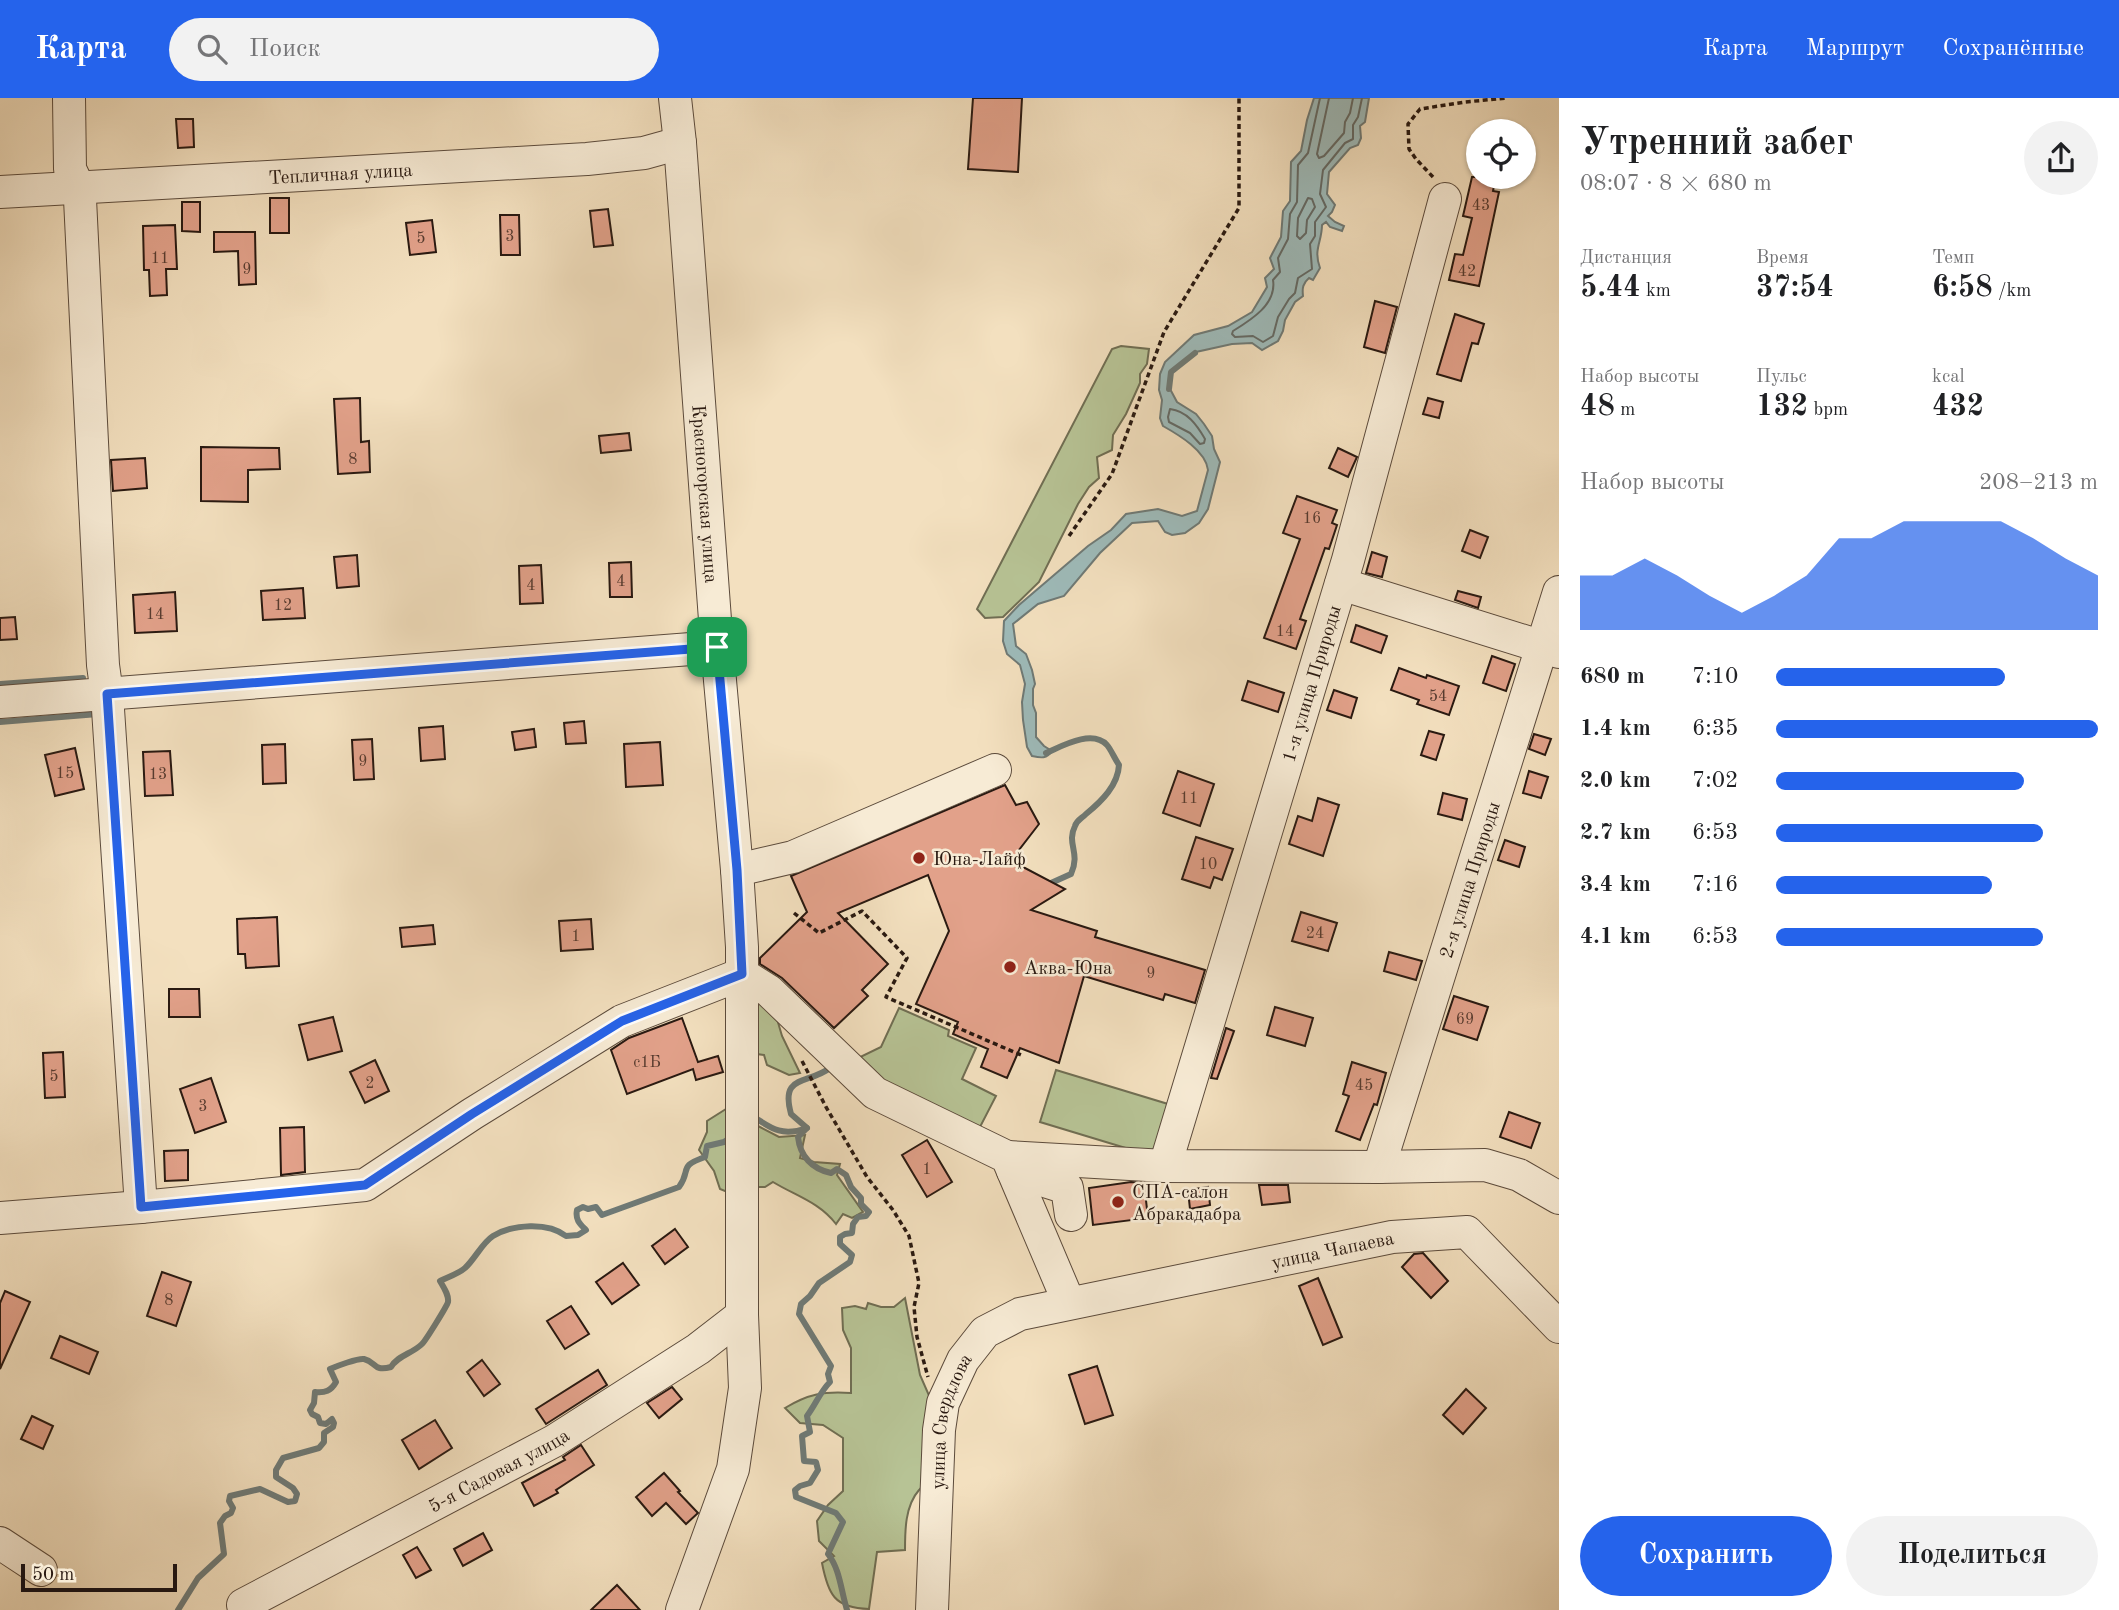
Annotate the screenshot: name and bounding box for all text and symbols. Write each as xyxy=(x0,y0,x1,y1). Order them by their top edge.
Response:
search box xyxy=(169,18,659,81)
icon: search xyxy=(193,30,231,68)
text: Карта xyxy=(35,33,127,66)
text: Поиск xyxy=(249,36,321,62)
text: Карта xyxy=(1703,37,1768,61)
text: Маршрут xyxy=(1806,37,1904,61)
text: Сохранённые xyxy=(1942,37,2084,61)
map controls xyxy=(1466,119,1536,189)
button: locate xyxy=(1466,119,1536,189)
button: share xyxy=(2024,121,2098,195)
text: Утренний забег xyxy=(1580,125,1853,163)
street label: Тепличная улица xyxy=(268,162,414,189)
text: 08:07 · 8 × 680 m xyxy=(1580,172,1772,195)
house number: 43 xyxy=(1472,198,1490,214)
house number: 3 xyxy=(505,229,515,245)
house number: 5 xyxy=(416,231,426,247)
text: Дистанция xyxy=(1580,249,1672,268)
text: Время xyxy=(1756,249,1809,268)
text: Темп xyxy=(1932,249,1974,268)
house number: 11 xyxy=(151,251,169,267)
house number: 9 xyxy=(242,262,252,278)
house number: 42 xyxy=(1458,264,1476,280)
text: 5.44 xyxy=(1580,273,1641,303)
text: 37:54 xyxy=(1756,273,1834,303)
text: 6:58 xyxy=(1932,273,1993,303)
text: km xyxy=(1641,282,1671,301)
text: /km xyxy=(1993,282,2031,301)
text: Набор высоты xyxy=(1580,368,1699,387)
text: Пульс xyxy=(1756,368,1807,387)
text: kcal xyxy=(1932,368,1965,387)
text: 48 xyxy=(1580,392,1615,422)
text: 132 xyxy=(1756,392,1808,422)
text: 432 xyxy=(1932,392,1984,422)
text: m xyxy=(1615,401,1635,420)
text: bpm xyxy=(1808,401,1848,420)
street label: Красногорская улица xyxy=(687,404,719,584)
house number: 8 xyxy=(348,452,358,468)
text: Набор высоты xyxy=(1580,471,1724,494)
text: 208–213 m xyxy=(1979,471,2098,494)
house number: 16 xyxy=(1303,511,1321,527)
house number: 4 xyxy=(616,574,626,590)
house number: 4 xyxy=(526,578,536,594)
house number: 12 xyxy=(274,598,292,614)
street label: 1-я улица Природы xyxy=(1280,604,1346,765)
house number: 14 xyxy=(146,607,164,623)
pin xyxy=(687,617,747,677)
house number: 14 xyxy=(1276,624,1294,640)
icon: arrive xyxy=(698,628,736,666)
text: 680 m xyxy=(1580,665,1645,688)
text: 7:10 xyxy=(1692,665,1738,688)
house number: 54 xyxy=(1429,689,1447,705)
text: 1.4 km xyxy=(1580,717,1651,740)
text: 6:35 xyxy=(1692,717,1738,740)
house number: 9 xyxy=(358,754,368,770)
house number: 15 xyxy=(56,766,74,782)
house number: 13 xyxy=(149,767,167,783)
text: 2.0 km xyxy=(1580,769,1651,792)
text: 7:02 xyxy=(1692,769,1738,792)
house number: 11 xyxy=(1180,791,1198,807)
street label: 2-я улица Природы xyxy=(1438,800,1505,961)
text: 2.7 km xyxy=(1580,821,1651,844)
text: 6:53 xyxy=(1692,821,1738,844)
marker: Юна-Лайф xyxy=(911,850,927,866)
place label: Юна-Лайф xyxy=(933,851,1026,870)
house number: 10 xyxy=(1199,857,1217,873)
text: 3.4 km xyxy=(1580,873,1651,896)
text: 7:16 xyxy=(1692,873,1738,896)
text: 4.1 km xyxy=(1580,925,1651,948)
text: 6:53 xyxy=(1692,925,1738,948)
house number: 24 xyxy=(1306,926,1324,942)
house number: 1 xyxy=(571,929,581,945)
marker: Аква-Юна xyxy=(1002,959,1018,975)
place label: Аква-Юна xyxy=(1024,960,1113,979)
house number: 9 xyxy=(1146,966,1156,982)
house number: 69 xyxy=(1456,1012,1474,1028)
house number: с1Б xyxy=(633,1055,661,1071)
house number: 5 xyxy=(49,1069,59,1085)
house number: 2 xyxy=(365,1076,375,1092)
house number: 45 xyxy=(1355,1078,1373,1094)
house number: 3 xyxy=(198,1099,208,1115)
house number: 1 xyxy=(922,1162,932,1178)
place label: СПА-салон Абракадабра xyxy=(1132,1184,1242,1225)
marker: СПА-салон Абракадабра xyxy=(1110,1194,1126,1210)
street label: улица Чапаева xyxy=(1270,1230,1396,1274)
house number: 8 xyxy=(164,1293,174,1309)
street label: улица Свердлова xyxy=(930,1350,977,1490)
street label: 5-я Садовая улица xyxy=(426,1426,574,1517)
button: Сохранить xyxy=(1580,1516,1832,1596)
button: Поделиться xyxy=(1846,1516,2098,1596)
scale bar xyxy=(21,1561,177,1593)
text: 50 m xyxy=(32,1566,74,1585)

